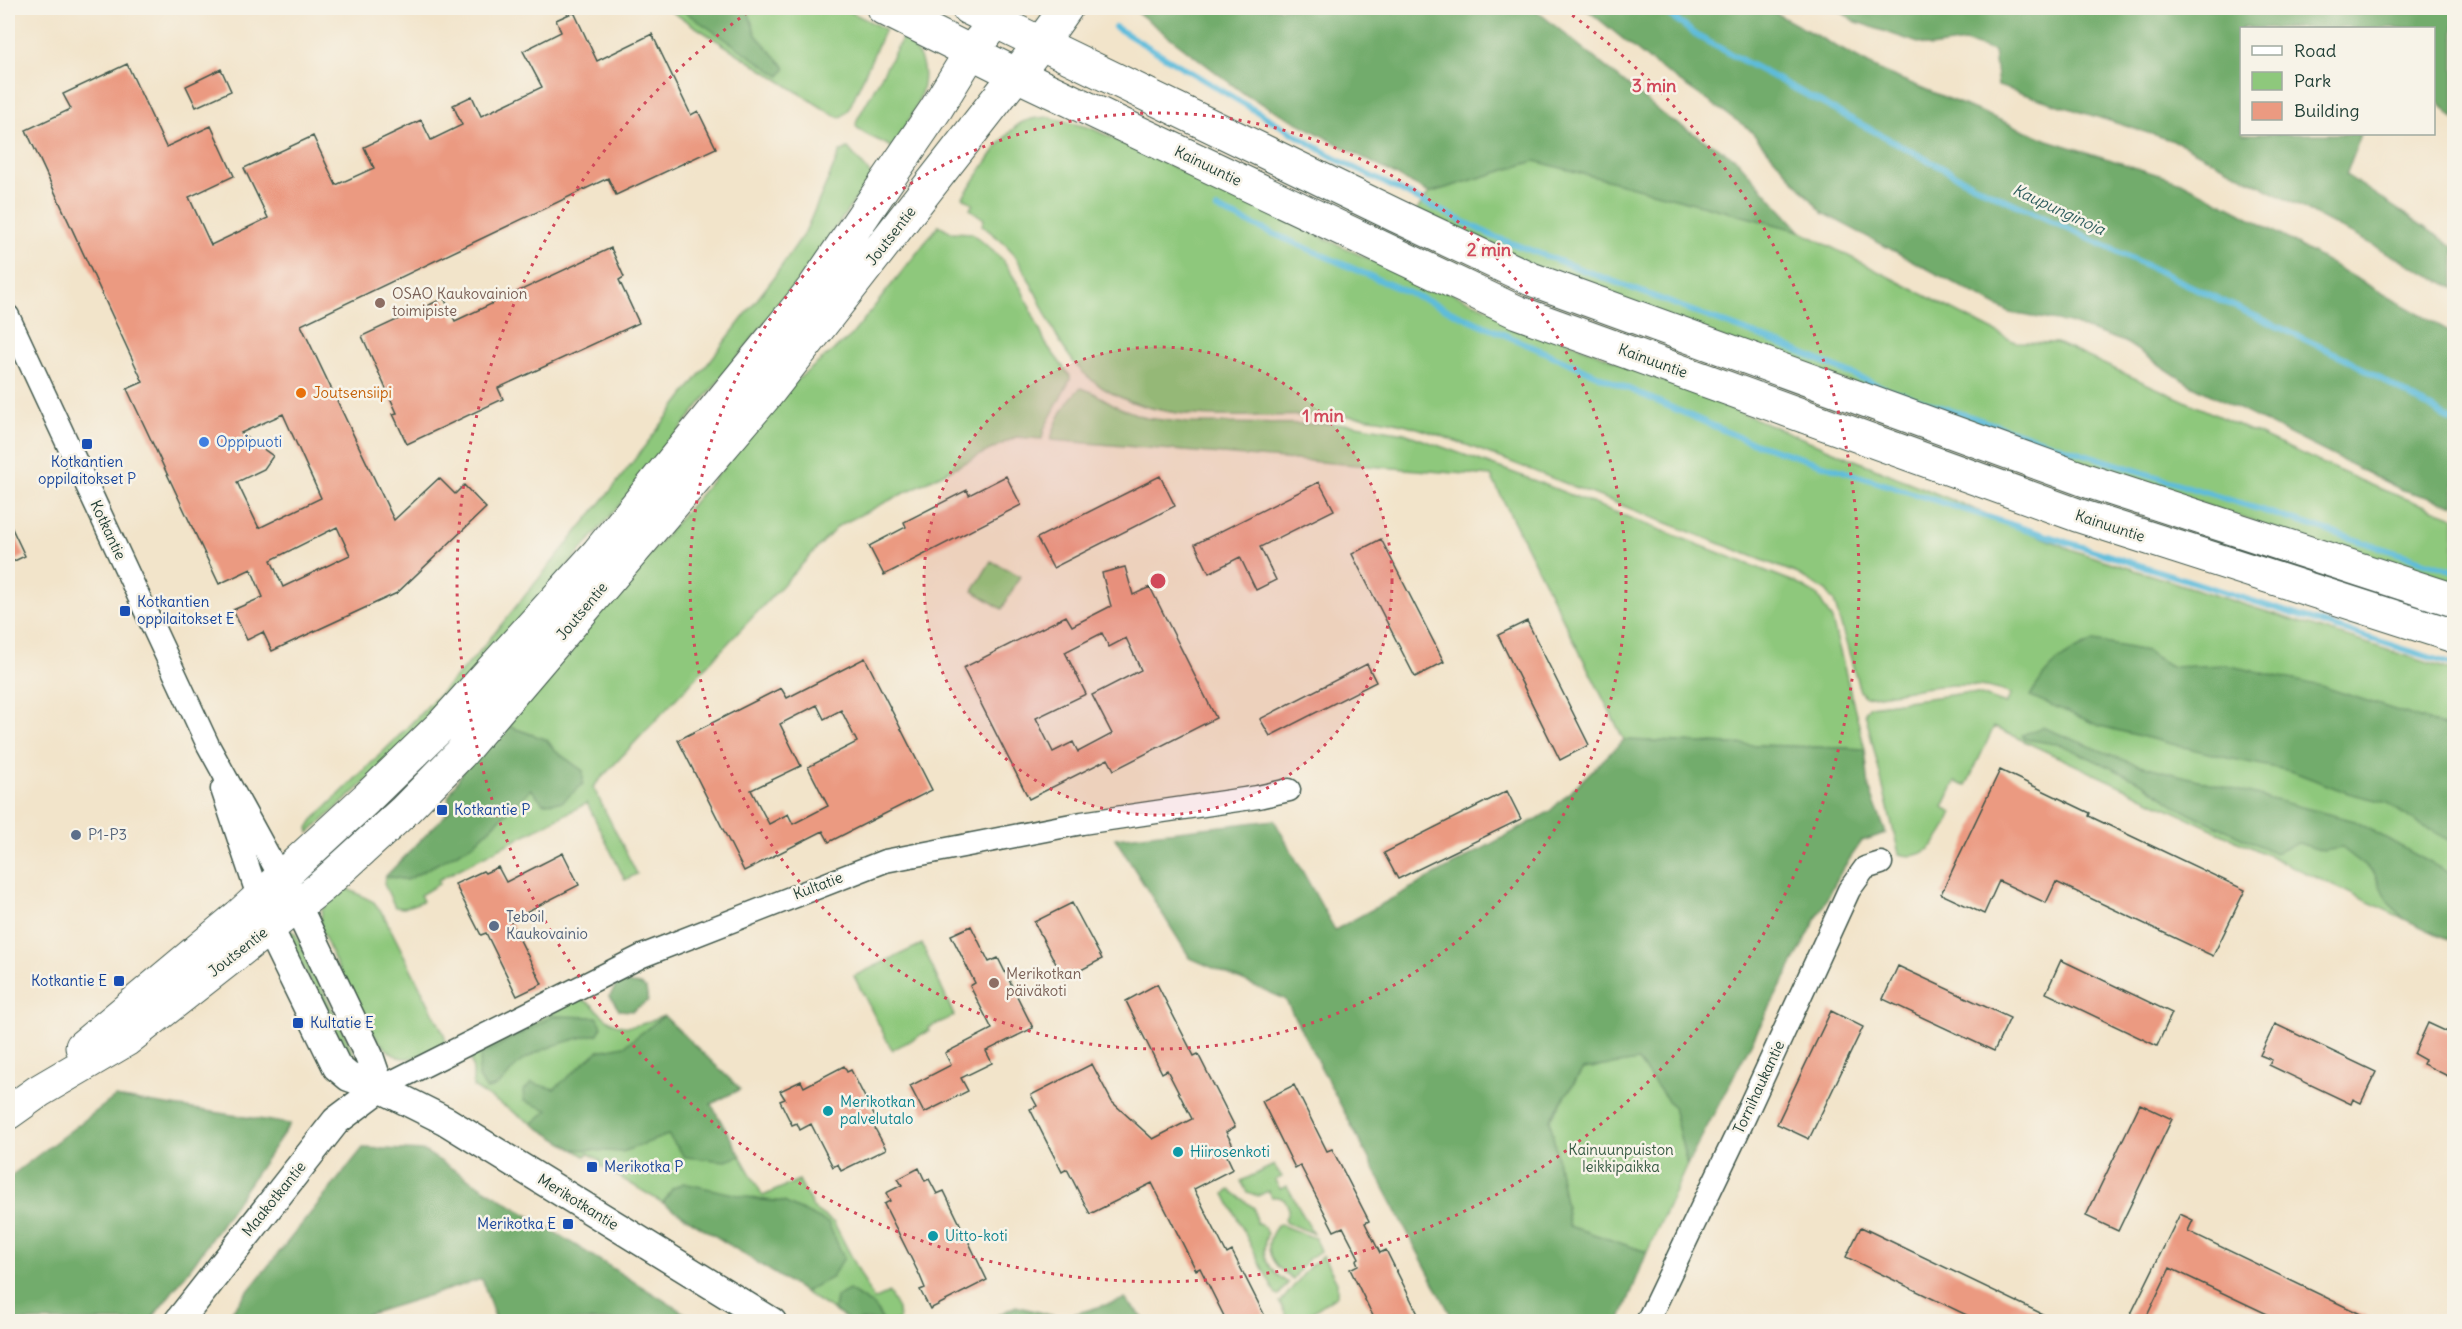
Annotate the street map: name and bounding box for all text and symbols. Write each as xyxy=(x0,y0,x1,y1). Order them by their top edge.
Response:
legend xyxy=(2240,27,2435,135)
text: Road xyxy=(2294,39,2337,62)
text: Park xyxy=(2294,69,2331,92)
text: 3 min xyxy=(1632,74,1677,97)
text: Building xyxy=(2294,99,2359,122)
street label: Kainuuntie xyxy=(1172,141,1245,190)
water label: Kaupunginoja xyxy=(2010,179,2109,239)
street label: Joutsentie xyxy=(862,202,920,269)
text: 2 min xyxy=(1467,238,1512,261)
place label: OSAO Kaukovainion toimipiste xyxy=(392,284,528,320)
marker: OSAO Kaukovainion toimipiste xyxy=(373,296,387,310)
street label: Kainuuntie xyxy=(1616,339,1690,382)
place label: Joutsensiipi xyxy=(313,383,392,402)
marker: Joutsensiipi xyxy=(294,386,308,400)
text: 1 min xyxy=(1302,404,1344,427)
place label: Oppipuoti xyxy=(216,432,282,451)
marker: Oppipuoti xyxy=(197,435,211,449)
marker: Kotkantien oppilaitokset P xyxy=(80,437,94,451)
place label: Kotkantien oppilaitokset P xyxy=(38,452,136,488)
street label: Kotkantie xyxy=(86,497,131,563)
street label: Kainuuntie xyxy=(2073,505,2147,546)
centre of rings xyxy=(1148,571,1168,591)
street label: Joutsentie xyxy=(552,578,611,644)
place label: Kotkantien oppilaitokset E xyxy=(137,592,235,628)
marker: Kotkantien oppilaitokset E xyxy=(118,604,132,618)
place label: Kotkantie P xyxy=(454,800,530,819)
marker: Kotkantie P xyxy=(435,803,449,817)
place label: P1-P3 xyxy=(88,825,127,844)
marker: P1-P3 xyxy=(69,828,83,842)
street label: Kultatie xyxy=(790,867,845,904)
place label: Teboil Kaukovainio xyxy=(506,907,588,943)
marker: Teboil Kaukovainio xyxy=(487,919,501,933)
street label: Joutsentie xyxy=(204,923,271,981)
place label: Merikotkan päiväkoti xyxy=(1006,964,1082,1000)
place label: Kotkantie E xyxy=(31,971,107,990)
marker: Kotkantie E xyxy=(112,974,126,988)
marker: Merikotkan päiväkoti xyxy=(987,976,1001,990)
place label: Kultatie E xyxy=(310,1013,374,1032)
marker: Kultatie E xyxy=(291,1016,305,1030)
street label: Tornihaukantie xyxy=(1729,1037,1788,1136)
place label: Merikotkan palvelutalo xyxy=(840,1092,916,1128)
marker: Merikotkan palvelutalo xyxy=(821,1104,835,1118)
park label: Kainuunpuiston leikkipaikka xyxy=(1568,1140,1674,1176)
place label: Hiirosenkoti xyxy=(1190,1142,1270,1161)
marker: Hiirosenkoti xyxy=(1171,1145,1185,1159)
street label: Maakotkantie xyxy=(238,1157,310,1240)
place label: Merikotka P xyxy=(604,1157,683,1176)
marker: Merikotka P xyxy=(585,1160,599,1174)
street label: Merikotkantie xyxy=(534,1169,622,1234)
place label: Merikotka E xyxy=(477,1214,556,1233)
marker: Merikotka E xyxy=(561,1217,575,1231)
place label: Uitto-koti xyxy=(945,1226,1008,1245)
marker: Uitto-koti xyxy=(926,1229,940,1243)

